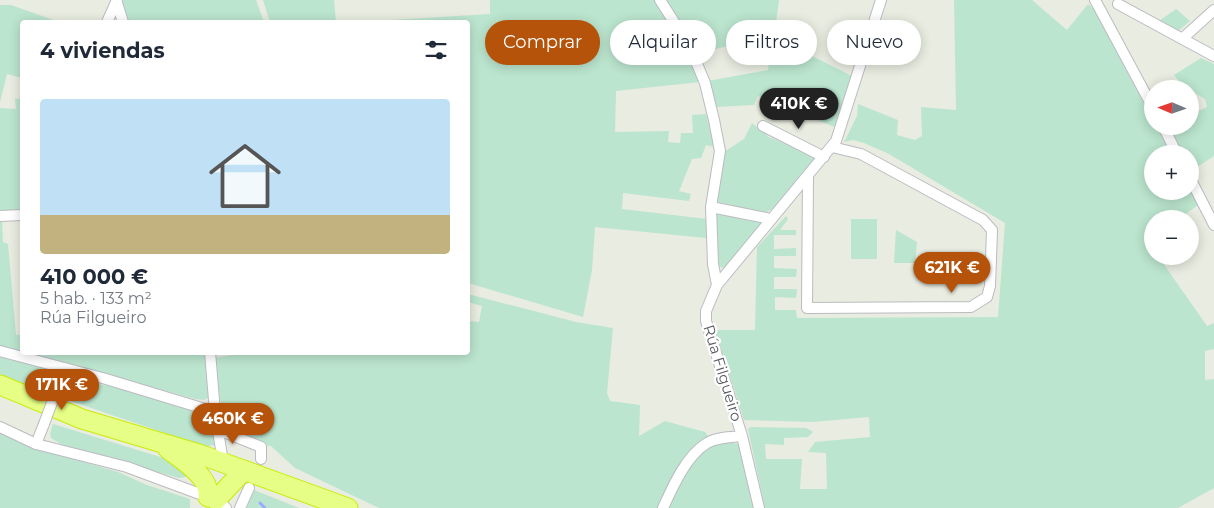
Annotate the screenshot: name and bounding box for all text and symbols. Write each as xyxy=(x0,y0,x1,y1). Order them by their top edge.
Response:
chip: Comprar xyxy=(485,20,600,65)
chip: Alquilar xyxy=(610,20,716,65)
chip: Filtros xyxy=(726,20,817,65)
chip: Nuevo xyxy=(827,20,921,65)
icon: filters xyxy=(422,36,450,64)
text: 4 viviendas xyxy=(40,38,165,63)
north arrow xyxy=(1144,80,1199,135)
map controls xyxy=(1144,80,1199,265)
pin: 410K € xyxy=(758,88,840,130)
text: 410K € xyxy=(770,94,828,113)
icon: home xyxy=(200,131,290,221)
button: + xyxy=(1144,145,1199,200)
button: − xyxy=(1144,210,1199,265)
pin: 621K € xyxy=(911,252,993,294)
text: 621K € xyxy=(924,258,980,277)
text: 410 000 € xyxy=(40,264,148,289)
text: 5 hab. · 133 m² xyxy=(40,289,152,308)
text: Rúa Filgueiro xyxy=(40,308,147,327)
street label: Rúa Filgueiro xyxy=(699,322,747,424)
pin: 171K € xyxy=(21,368,103,411)
text: 171K € xyxy=(36,375,88,394)
pin: 460K € xyxy=(192,402,274,445)
text: 460K € xyxy=(202,409,264,428)

